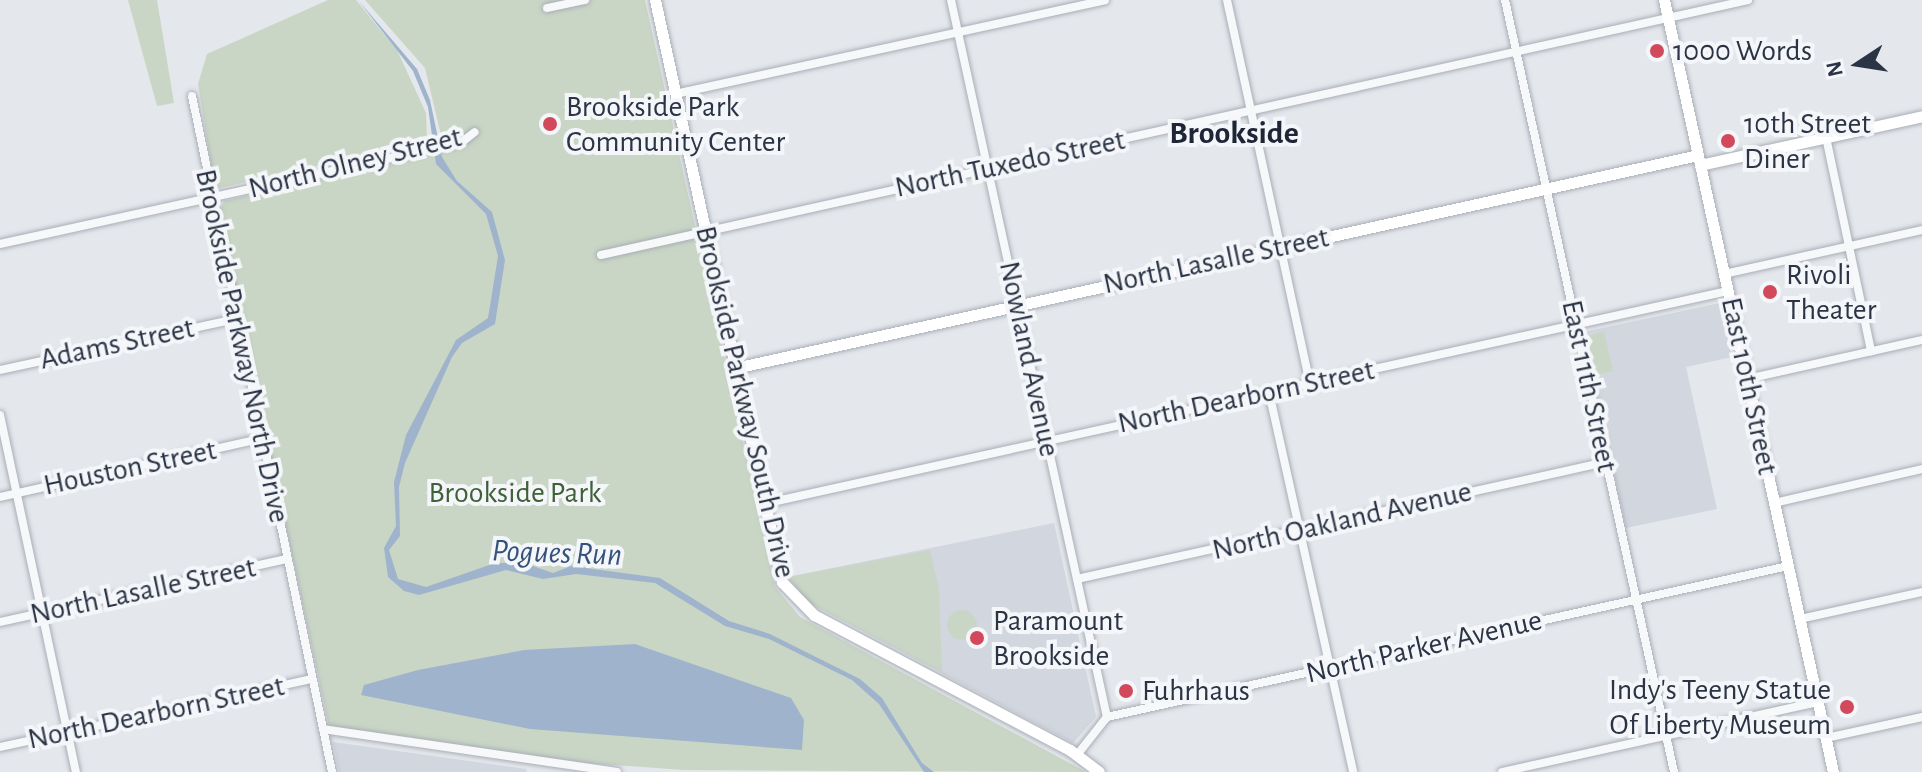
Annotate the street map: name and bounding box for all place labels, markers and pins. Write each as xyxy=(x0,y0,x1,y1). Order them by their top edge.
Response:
place label: 1000 Words xyxy=(1673,33,1812,69)
marker: 1000 Words xyxy=(1648,42,1666,60)
place label: Brookside Park Community Center xyxy=(566,89,785,160)
place label: 10th Street Diner xyxy=(1744,106,1871,176)
marker: Brookside Park Community Center xyxy=(541,115,559,133)
marker: 10th Street Diner xyxy=(1719,132,1737,150)
place label: Rivoli Theater xyxy=(1786,257,1876,328)
marker: Rivoli Theater xyxy=(1761,283,1779,301)
place label: Paramount Brookside xyxy=(993,603,1123,674)
marker: Paramount Brookside xyxy=(968,629,986,647)
place label: Indy's Teeny Statue Of Liberty Museum xyxy=(1609,672,1831,742)
place label: Fuhrhaus xyxy=(1142,673,1250,709)
marker: Fuhrhaus xyxy=(1117,682,1135,700)
marker: Indy's Teeny Statue Of Liberty Museum xyxy=(1838,698,1856,716)

